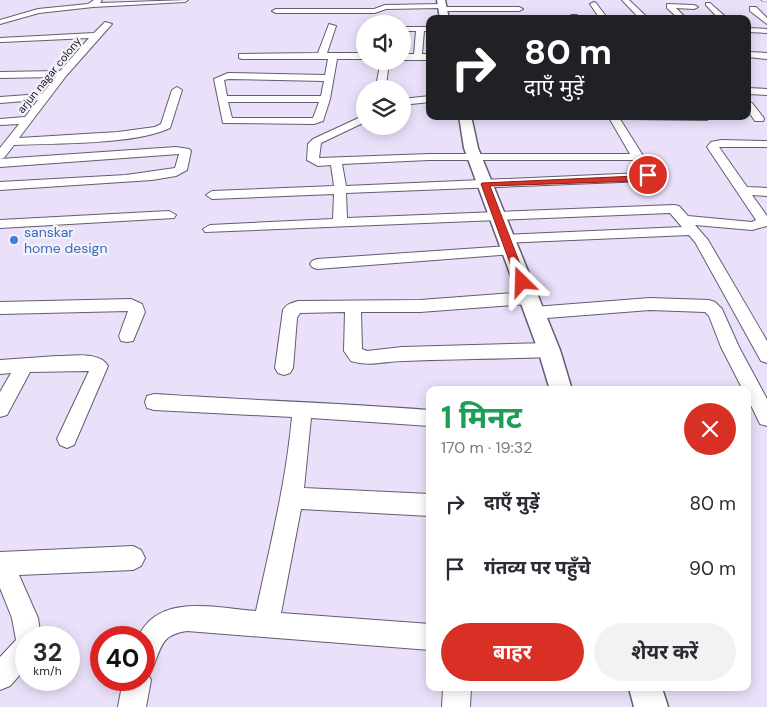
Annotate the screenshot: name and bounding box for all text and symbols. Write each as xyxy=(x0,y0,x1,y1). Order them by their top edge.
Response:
map controls xyxy=(356,15,411,135)
button: sound xyxy=(356,15,411,70)
text: 80 m xyxy=(524,29,612,75)
street label: arjun nagar colony xyxy=(14,34,84,116)
icon: right xyxy=(441,35,506,100)
text: दाएँ मुड़ें xyxy=(524,73,584,102)
button: layers xyxy=(356,80,411,135)
pin xyxy=(627,154,669,196)
icon: arrive xyxy=(634,161,662,189)
place label: sanskar home design xyxy=(24,223,107,257)
marker: sanskar home design xyxy=(8,234,20,246)
position arrow xyxy=(495,255,547,307)
text: 1 मिनट xyxy=(441,398,522,437)
button: close xyxy=(684,403,736,455)
text: 170 m · 19:32 xyxy=(441,437,532,458)
icon: right xyxy=(441,490,469,518)
text: दाएँ मुड़ें xyxy=(484,490,539,515)
text: 80 m xyxy=(689,491,736,516)
icon: arrive xyxy=(441,555,469,583)
text: गंतव्य पर पहुँचे xyxy=(484,555,591,580)
text: 90 m xyxy=(689,556,736,581)
button: बाहर xyxy=(441,623,584,681)
button: शेयर करें xyxy=(594,623,736,681)
speed limit sign: 40 xyxy=(90,626,155,691)
text: 32 xyxy=(33,636,62,669)
text: km/h xyxy=(33,663,62,679)

